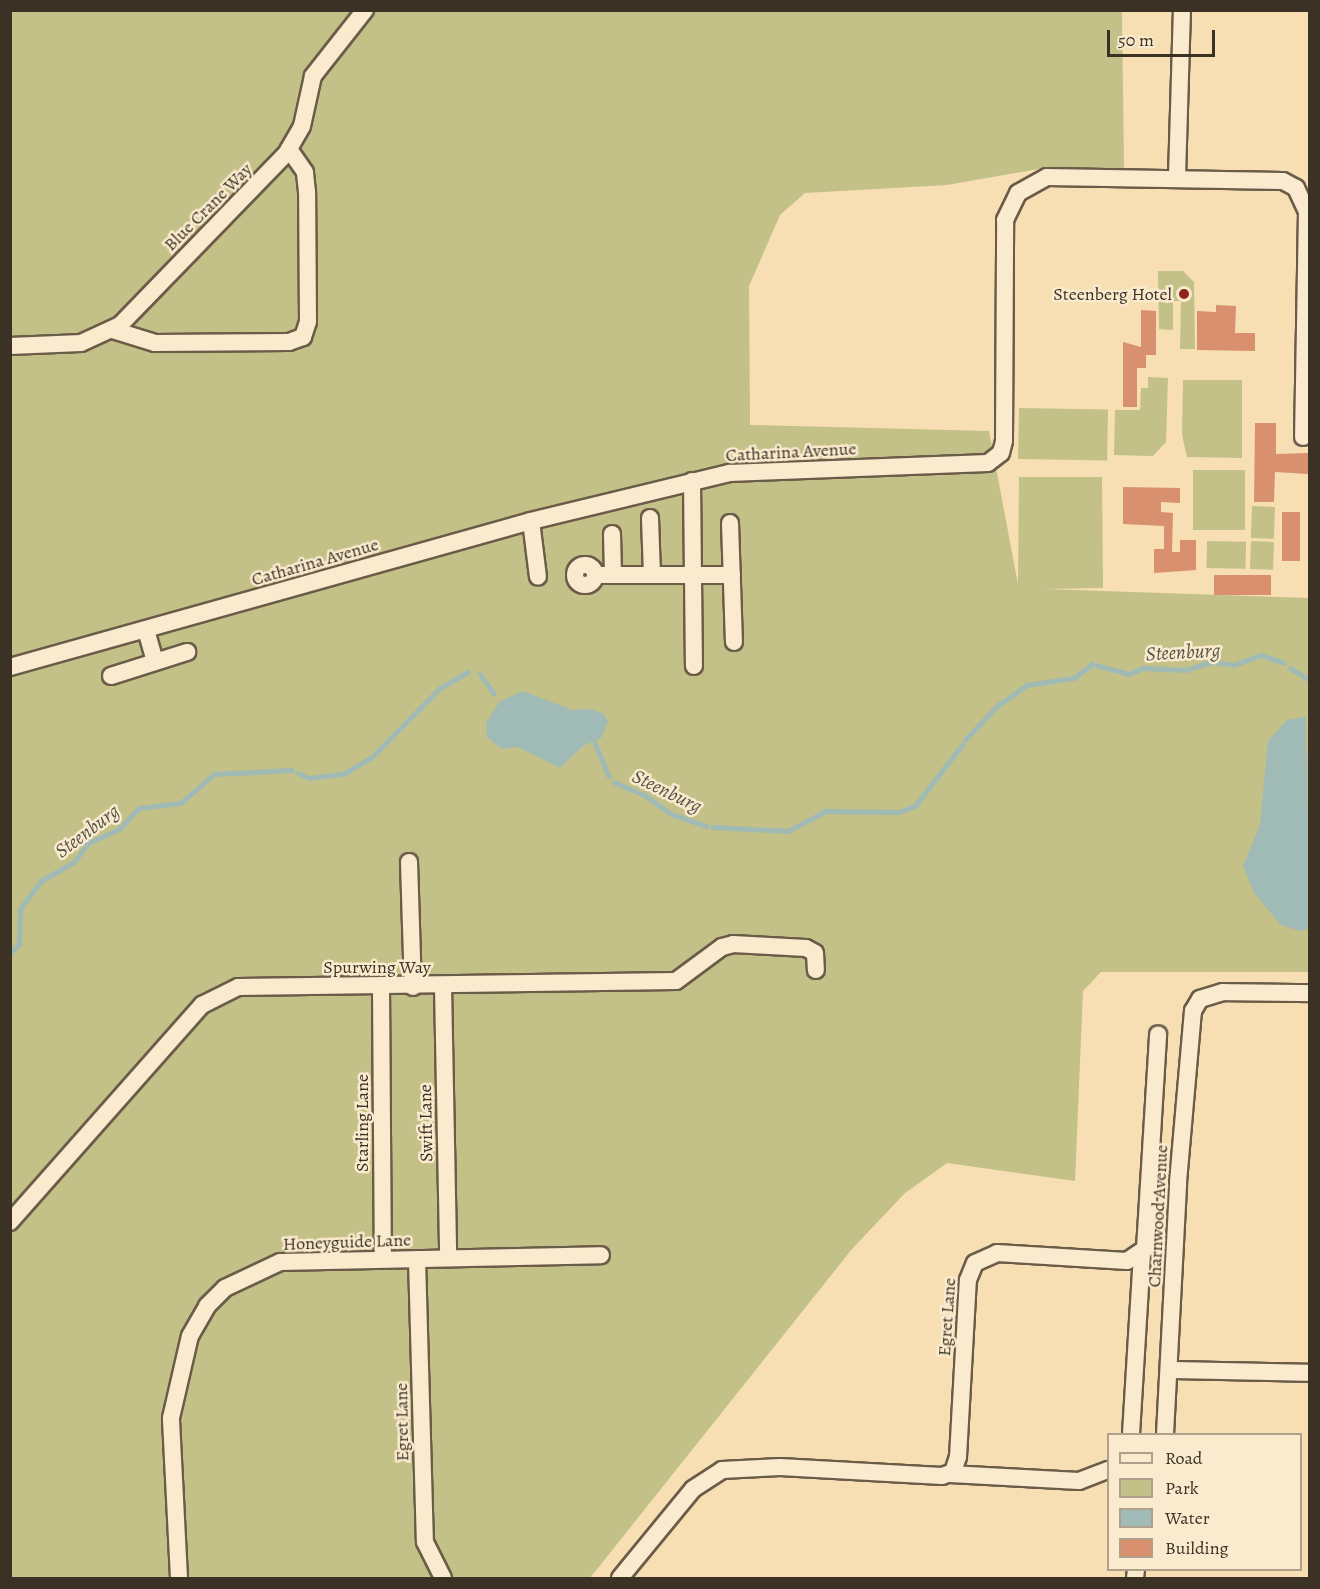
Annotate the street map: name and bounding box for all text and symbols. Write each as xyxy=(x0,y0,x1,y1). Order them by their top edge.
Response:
scale bar xyxy=(1110,18,1218,56)
text: 50 m xyxy=(1118,28,1154,52)
street label: Blue Crane Way xyxy=(160,159,256,255)
place label: Steenberg Hotel xyxy=(1053,283,1172,305)
marker: Steenberg Hotel xyxy=(1177,287,1191,301)
street label: Catharina Avenue xyxy=(725,438,857,466)
street label: Catharina Avenue xyxy=(249,534,381,590)
water label: Steenburg xyxy=(1145,638,1221,666)
water label: Steenburg xyxy=(628,764,706,818)
water label: Steenburg xyxy=(50,799,124,863)
street label: Spurwing Way xyxy=(323,956,431,978)
street label: Starling Lane xyxy=(351,1074,373,1172)
street label: Swift Lane xyxy=(415,1084,437,1162)
street label: Charnwood Avenue xyxy=(1143,1144,1173,1288)
street label: Honeyguide Lane xyxy=(282,1229,412,1255)
street label: Egret Lane xyxy=(933,1277,961,1357)
street label: Egret Lane xyxy=(391,1382,413,1462)
legend xyxy=(1107,1433,1302,1571)
text: Road xyxy=(1165,1446,1202,1470)
text: Park xyxy=(1165,1476,1199,1500)
text: Water xyxy=(1165,1506,1210,1530)
text: Building xyxy=(1165,1536,1229,1560)

